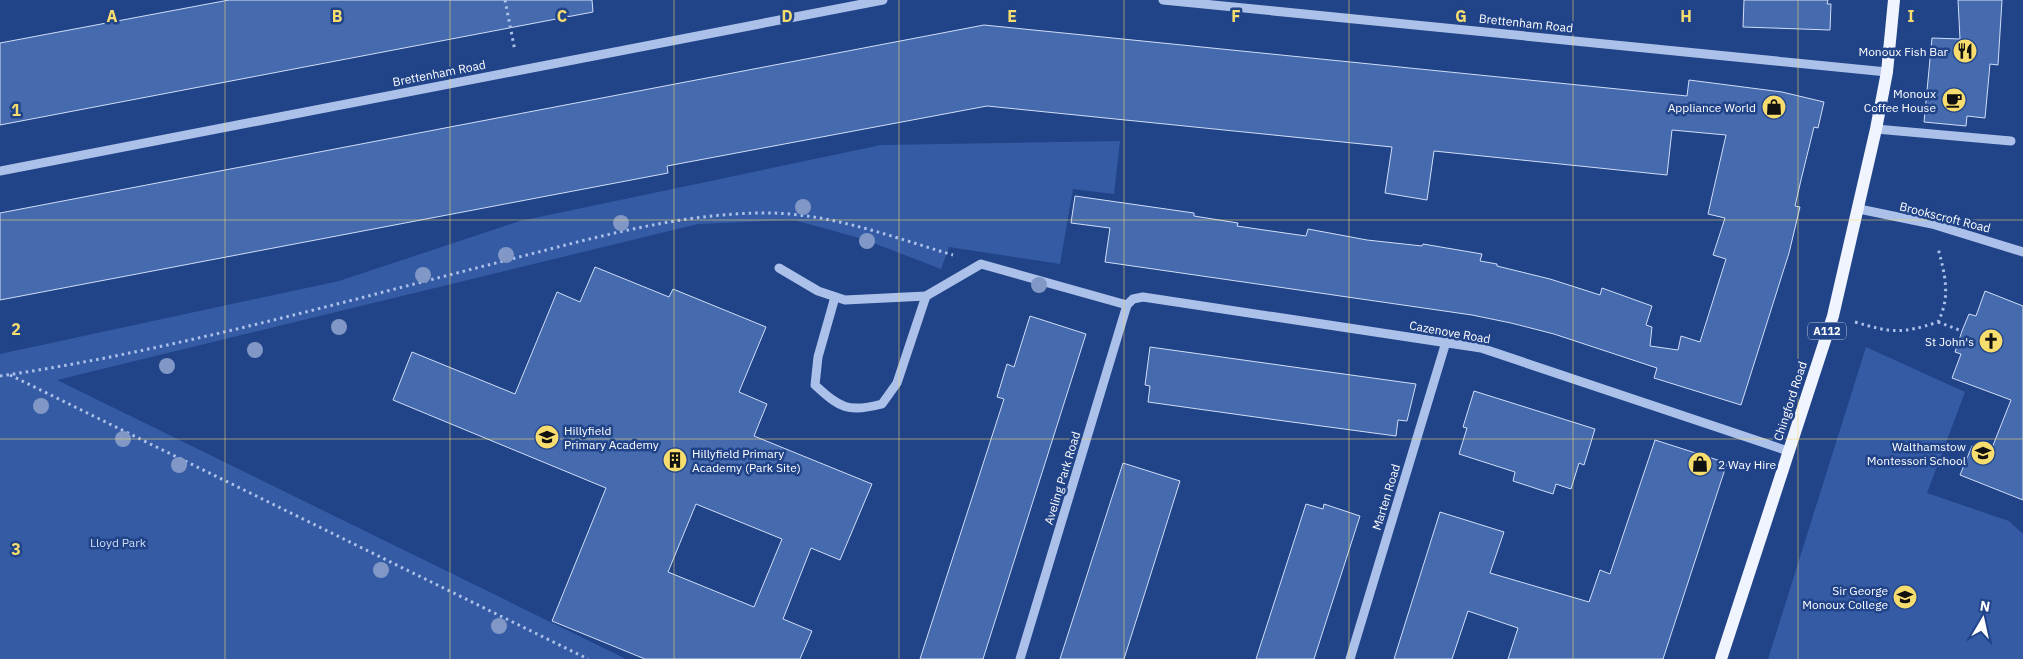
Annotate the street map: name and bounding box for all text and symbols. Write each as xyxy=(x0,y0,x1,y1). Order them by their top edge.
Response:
text: A xyxy=(107,6,118,26)
text: B xyxy=(332,6,343,26)
text: C xyxy=(557,6,567,26)
text: D xyxy=(781,6,793,26)
text: E xyxy=(1007,6,1017,26)
text: F xyxy=(1231,6,1241,26)
text: G xyxy=(1455,6,1467,26)
text: H xyxy=(1680,6,1692,26)
text: I xyxy=(1908,6,1915,26)
street label: Brettenham Road xyxy=(1478,11,1574,35)
restaurant icon: Monoux Fish Bar xyxy=(1952,38,1978,64)
place label: Monoux Fish Bar xyxy=(1858,44,1949,59)
street label: Brettenham Road xyxy=(391,57,487,89)
place label: Monoux Coffee House xyxy=(1864,86,1936,115)
cafe icon: Monoux Coffee House xyxy=(1941,87,1967,113)
shop icon: Appliance World xyxy=(1761,94,1787,120)
text: 1 xyxy=(11,100,21,120)
place label: Appliance World xyxy=(1668,100,1756,115)
street label: Brookscroft Road xyxy=(1898,198,1992,236)
street label: Cazenove Road xyxy=(1408,317,1492,347)
text: 2 xyxy=(11,319,21,339)
road number: A112 xyxy=(1808,322,1846,340)
church icon: St John's xyxy=(1978,328,2004,354)
place label: St John's xyxy=(1925,334,1974,349)
street label: Chingford Road xyxy=(1770,359,1810,443)
place label: Hillyfield Primary Academy xyxy=(564,423,659,452)
school or university icon: Hillyfield Primary Academy xyxy=(534,424,560,450)
street label: Aveling Park Road xyxy=(1041,430,1083,526)
place label: Walthamstow Montessori School xyxy=(1867,439,1966,468)
school or university icon: Walthamstow Montessori School xyxy=(1970,440,1996,466)
place label: Hillyfield Primary Academy (Park Site) xyxy=(692,446,801,475)
building icon: Hillyfield Primary Academy (Park Site) xyxy=(662,447,688,473)
shop icon: 2 Way Hire xyxy=(1687,451,1713,477)
place label: 2 Way Hire xyxy=(1718,457,1777,472)
street label: Marten Road xyxy=(1369,462,1403,532)
park label: Lloyd Park xyxy=(90,535,147,550)
text: 3 xyxy=(11,539,21,559)
place label: Sir George Monoux College xyxy=(1802,583,1888,612)
school or university icon: Sir George Monoux College xyxy=(1892,584,1918,610)
north arrow xyxy=(1958,594,2008,644)
text: N xyxy=(1979,596,1991,616)

